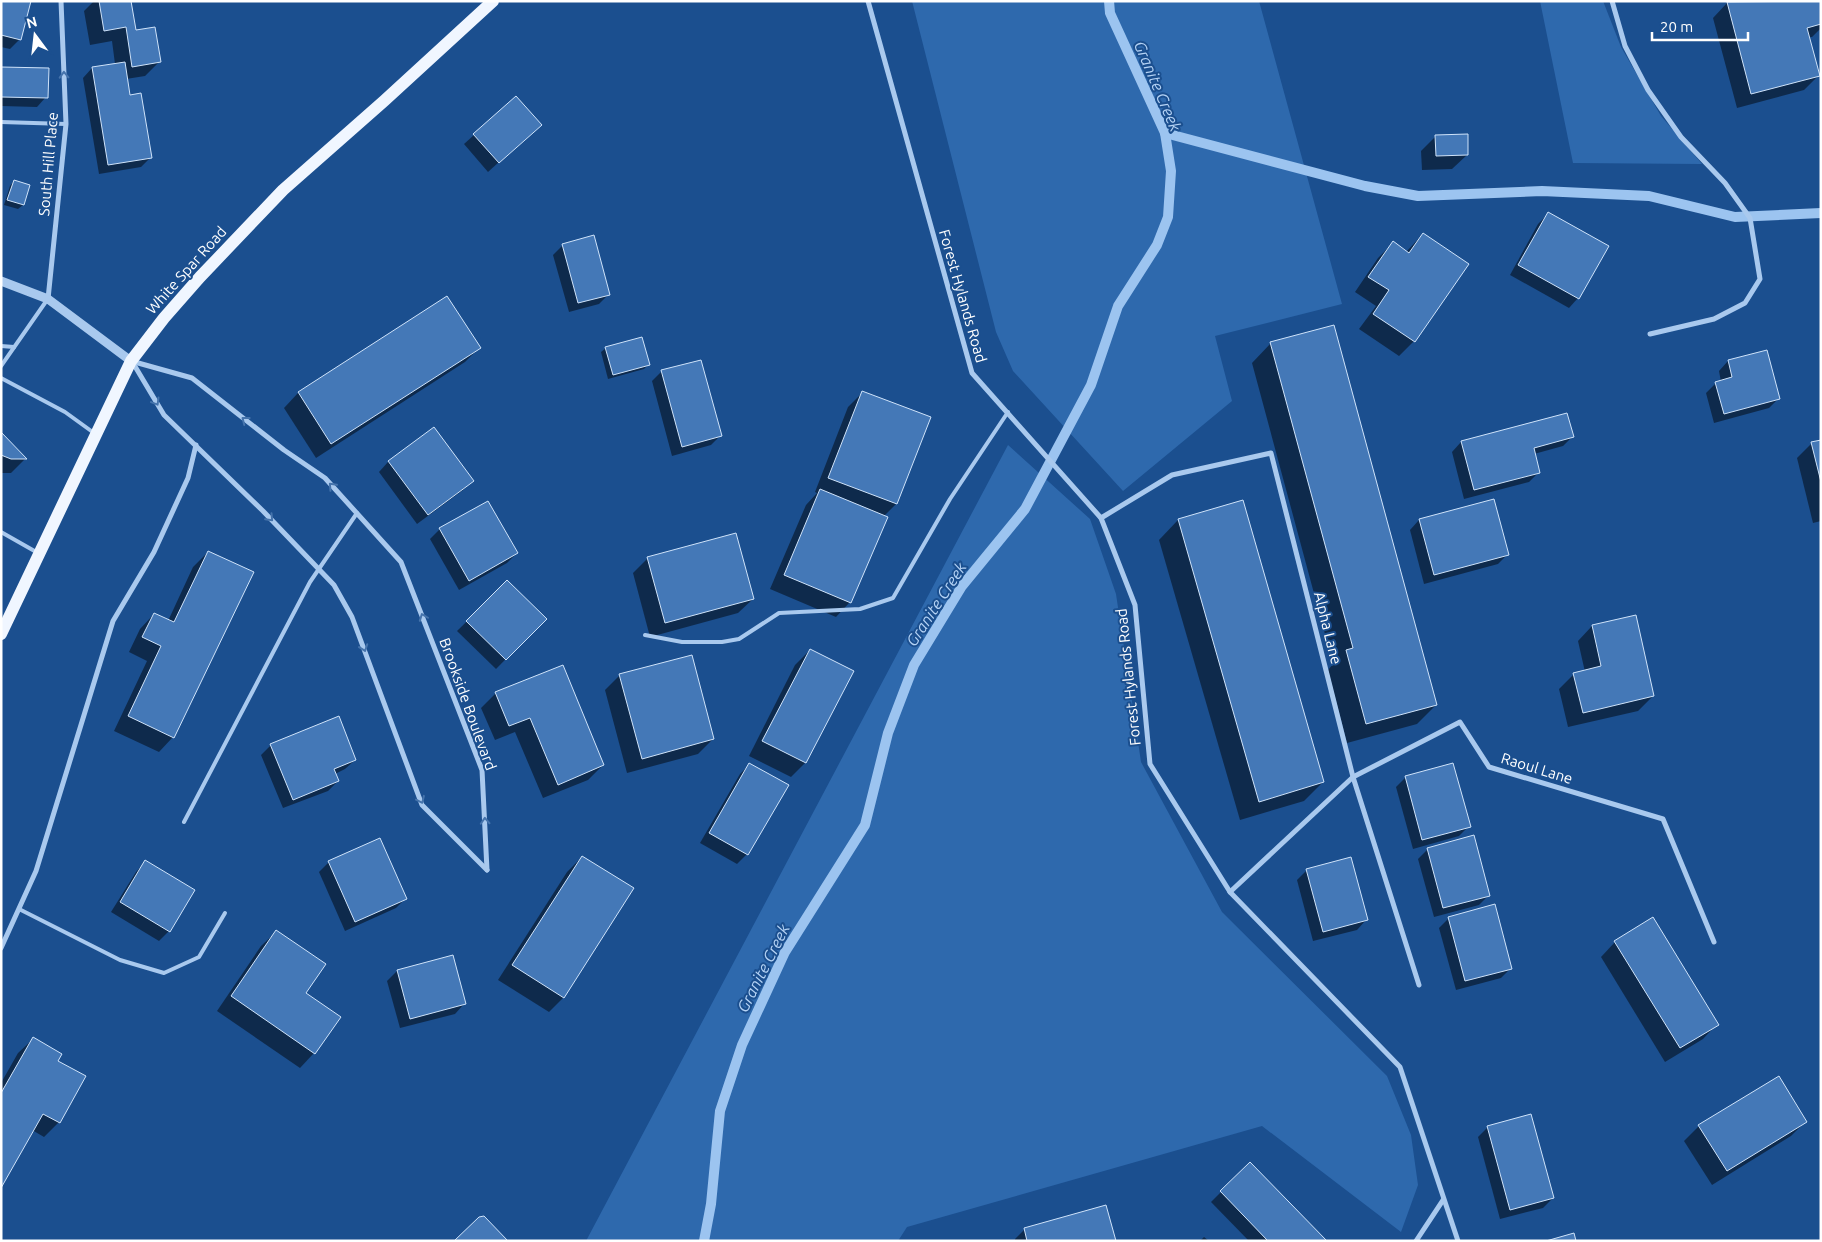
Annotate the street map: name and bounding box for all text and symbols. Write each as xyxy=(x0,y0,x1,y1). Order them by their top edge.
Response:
north arrow xyxy=(10,10,60,60)
scale bar xyxy=(1652,10,1748,42)
text: N xyxy=(25,13,39,32)
text: 20 m xyxy=(1660,18,1693,35)
water label: Granite Creek xyxy=(1131,38,1185,135)
one-way arrow xyxy=(59,71,70,79)
street label: South Hill Place xyxy=(35,111,61,217)
street label: White Spar Road xyxy=(142,223,230,317)
street label: Forest Hylands Road xyxy=(936,227,990,365)
one-way arrow xyxy=(150,397,160,406)
one-way arrow xyxy=(241,417,251,426)
one-way arrow xyxy=(329,482,338,491)
one-way arrow xyxy=(264,512,273,521)
water label: Granite Creek xyxy=(902,558,970,649)
street label: Alpha Lane xyxy=(1311,590,1345,666)
street label: Forest Hylands Road xyxy=(1112,608,1144,746)
one-way arrow xyxy=(419,613,429,622)
street label: Brookside Boulevard xyxy=(436,636,500,772)
one-way arrow xyxy=(358,643,368,652)
street label: Raoul Lane xyxy=(1499,749,1575,787)
one-way arrow xyxy=(415,795,425,804)
one-way arrow xyxy=(479,817,490,825)
water label: Granite Creek xyxy=(733,920,793,1015)

